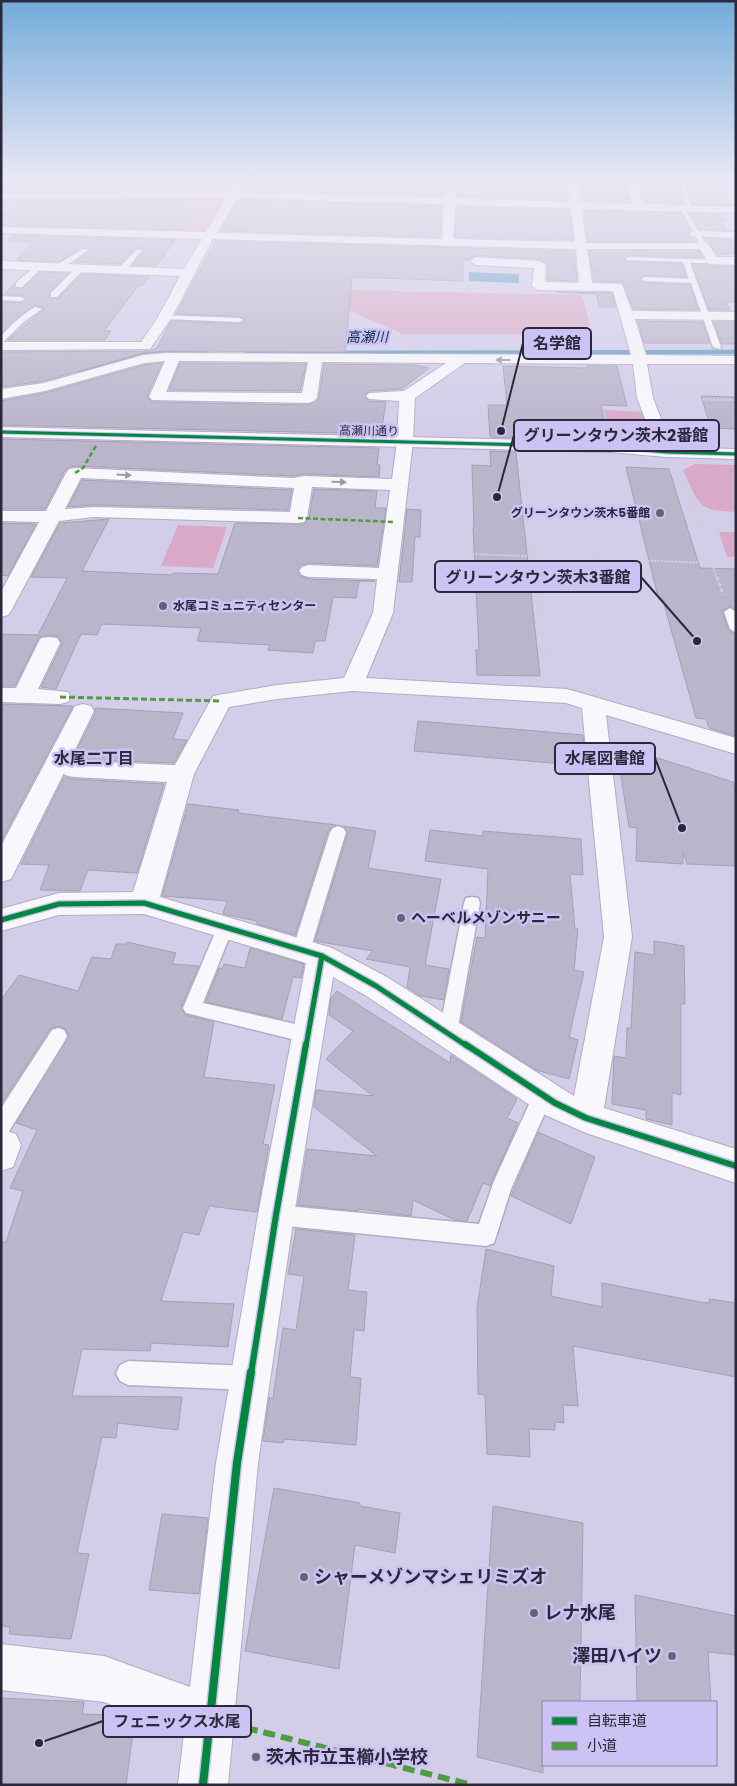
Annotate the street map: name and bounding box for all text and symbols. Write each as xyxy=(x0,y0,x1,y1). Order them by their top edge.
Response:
water label: 高瀬川 xyxy=(346,327,390,347)
callout: 名学館 xyxy=(523,328,591,359)
text: 名学館 xyxy=(533,332,581,355)
one-way arrow xyxy=(495,356,511,364)
callout: グリーンタウン茨木2番館 xyxy=(514,420,719,451)
street label: 高瀬川通り xyxy=(339,421,399,440)
text: グリーンタウン茨木2番館 xyxy=(524,424,708,447)
one-way arrow xyxy=(116,472,132,480)
one-way arrow xyxy=(331,479,347,487)
place label: グリーンタウン茨木5番館 xyxy=(511,504,650,521)
marker: グリーンタウン茨木5番館 xyxy=(654,507,666,519)
callout: グリーンタウン茨木3番館 xyxy=(435,561,641,592)
text: グリーンタウン茨木3番館 xyxy=(446,566,630,589)
place label: 水尾コミュニティセンター xyxy=(173,597,316,614)
marker: 水尾コミュニティセンター xyxy=(157,600,169,612)
callout: 水尾図書館 xyxy=(555,743,655,774)
district label: 水尾二丁目 xyxy=(54,747,134,770)
text: 水尾図書館 xyxy=(565,747,645,770)
place label: ヘーベルメゾンサニー xyxy=(411,907,561,928)
marker: ヘーベルメゾンサニー xyxy=(395,912,407,924)
place label: シャーメゾンマシェリミズオ xyxy=(314,1564,547,1589)
marker: シャーメゾンマシェリミズオ xyxy=(298,1571,310,1583)
place label: レナ水尾 xyxy=(544,1600,616,1625)
marker: レナ水尾 xyxy=(528,1607,540,1619)
place label: 澤田ハイツ xyxy=(572,1643,662,1668)
marker: 澤田ハイツ xyxy=(666,1650,678,1662)
legend xyxy=(542,1701,717,1766)
callout: フェニックス水尾 xyxy=(103,1706,251,1737)
text: フェニックス水尾 xyxy=(113,1710,241,1733)
text: 自転車道 xyxy=(587,1710,647,1731)
text: 小道 xyxy=(587,1735,617,1756)
place label: 茨木市立玉櫛小学校 xyxy=(266,1744,428,1769)
marker: 茨木市立玉櫛小学校 xyxy=(250,1751,262,1763)

